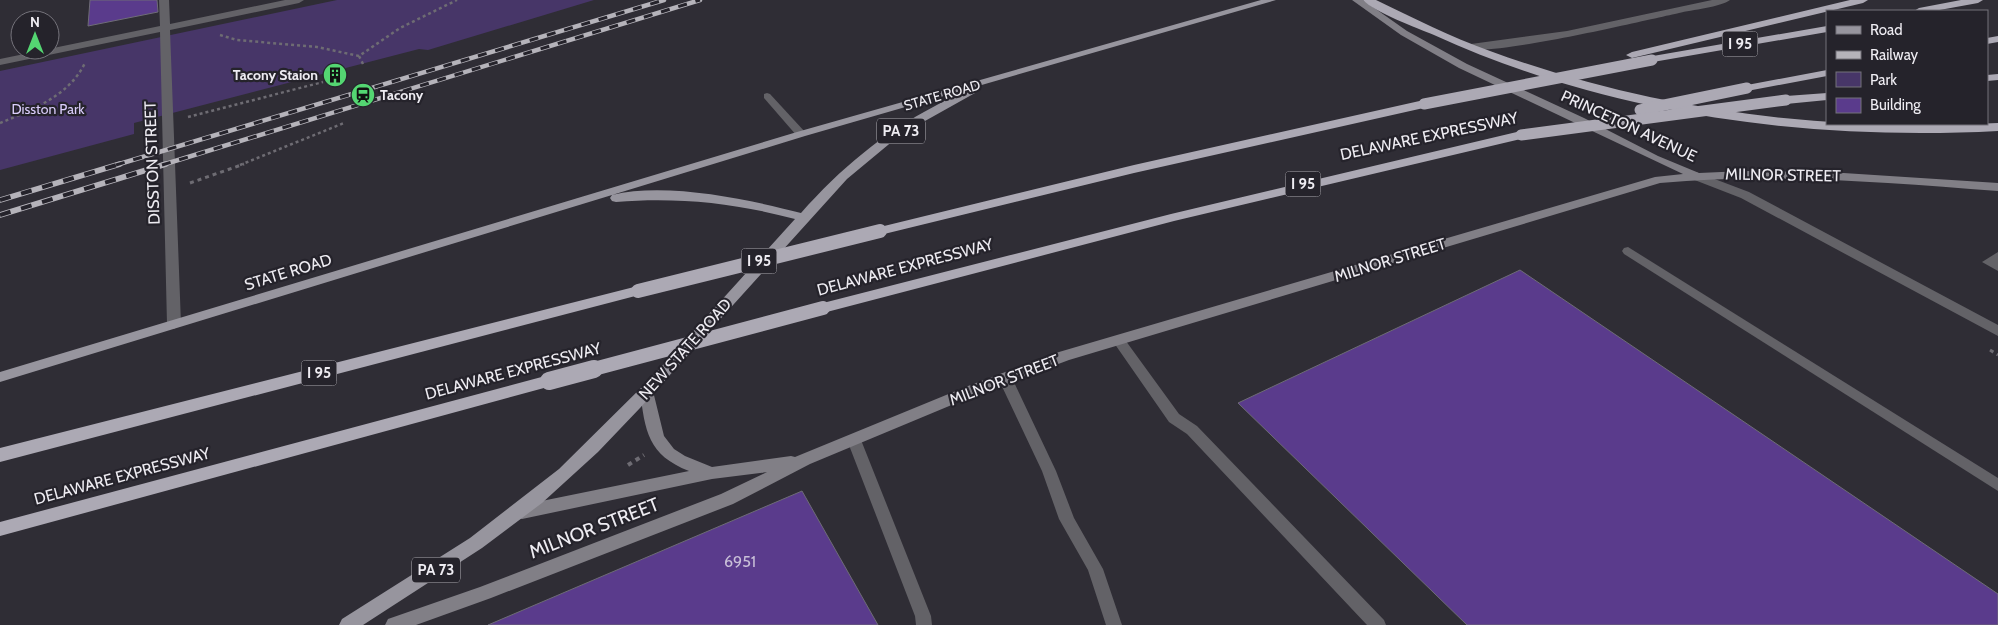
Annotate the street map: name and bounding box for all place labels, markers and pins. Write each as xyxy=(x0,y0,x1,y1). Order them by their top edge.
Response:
building icon: Tacony Staion xyxy=(322,62,348,88)
place label: Tacony Staion xyxy=(233,66,318,84)
station icon: Tacony xyxy=(350,82,376,108)
place label: Tacony xyxy=(380,86,424,104)

